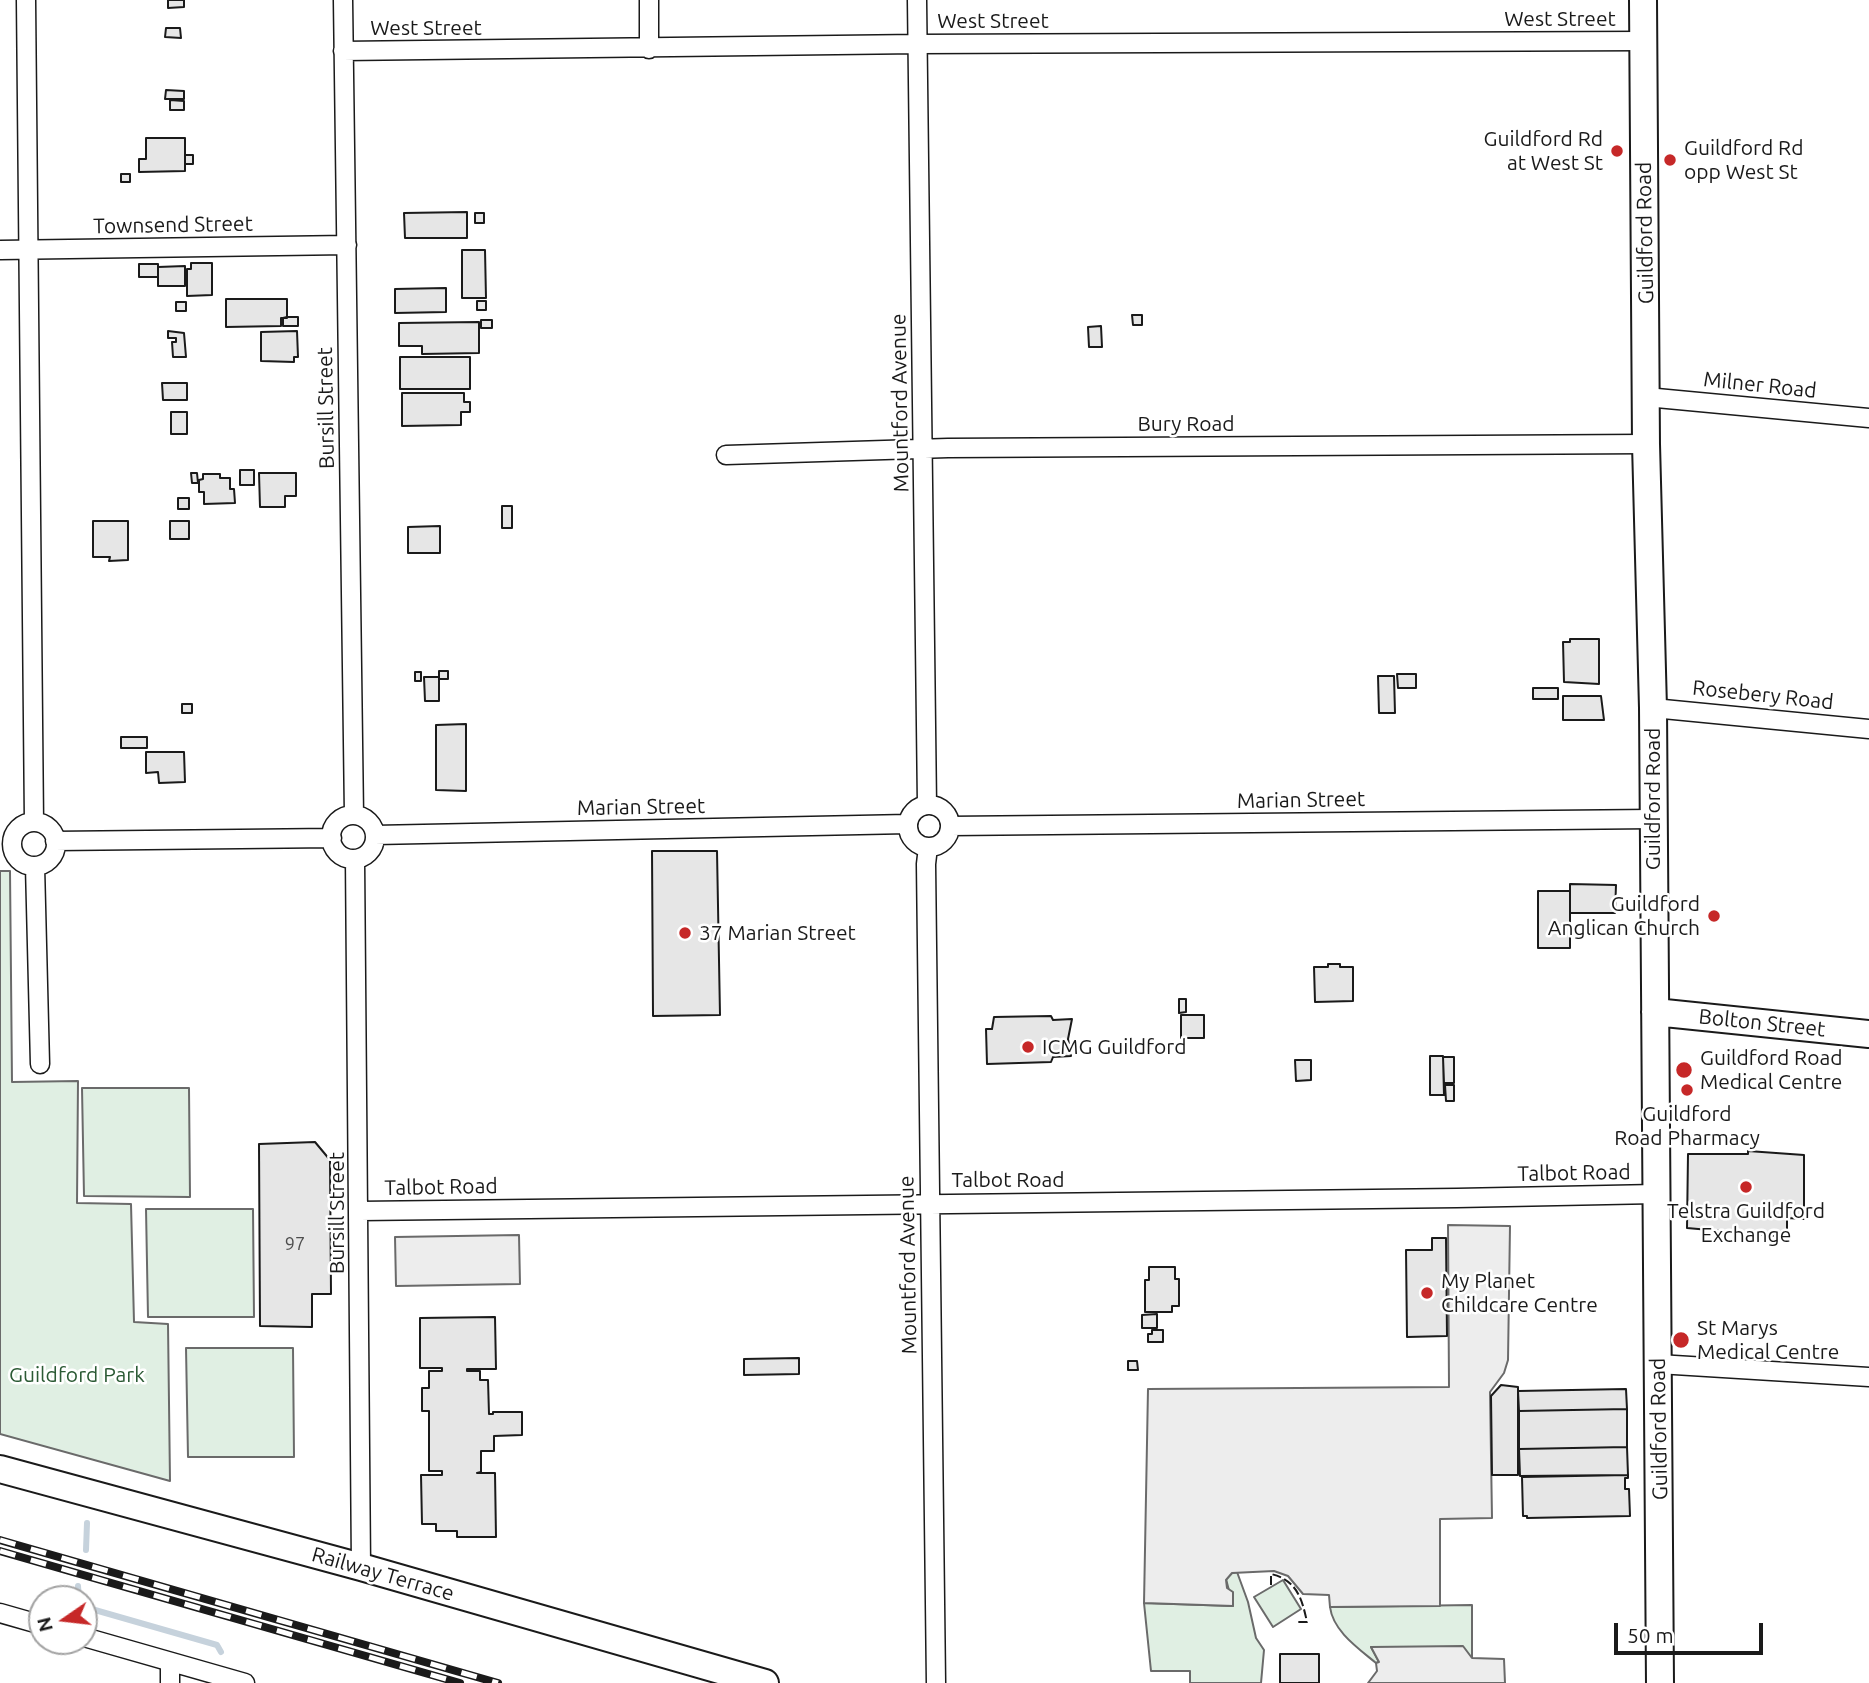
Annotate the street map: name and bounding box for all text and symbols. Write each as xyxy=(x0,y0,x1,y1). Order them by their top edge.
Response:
street label: West Street xyxy=(1504,6,1616,32)
street label: West Street xyxy=(937,8,1049,34)
street label: West Street xyxy=(370,15,482,41)
place label: Guildford Rd at West St xyxy=(1484,126,1603,176)
place label: Guildford Rd opp West St xyxy=(1684,135,1803,185)
marker: Guildford Rd at West St xyxy=(1609,143,1625,159)
marker: Guildford Rd opp West St xyxy=(1662,152,1678,168)
street label: Guildford Road xyxy=(1631,162,1659,304)
street label: Townsend Street xyxy=(93,211,253,239)
street label: Mountford Avenue xyxy=(886,313,914,493)
street label: Bursill Street xyxy=(312,347,340,469)
street label: Milner Road xyxy=(1702,367,1818,403)
street label: Bury Road xyxy=(1137,411,1235,437)
street label: Rosebery Road xyxy=(1691,675,1835,715)
street label: Guildford Road xyxy=(1640,728,1666,870)
street label: Marian Street xyxy=(1237,786,1365,814)
street label: Marian Street xyxy=(577,793,705,821)
place label: Guildford Anglican Church xyxy=(1548,891,1700,941)
marker: Guildford Anglican Church xyxy=(1706,908,1722,924)
place label: 37 Marian Street xyxy=(699,920,856,946)
marker: 37 Marian Street xyxy=(677,925,693,941)
street label: Bolton Street xyxy=(1698,1004,1826,1042)
place label: ICMG Guildford xyxy=(1042,1034,1187,1060)
marker: ICMG Guildford xyxy=(1020,1039,1036,1055)
place label: Guildford Road Medical Centre xyxy=(1700,1045,1843,1095)
marker: Guildford Road Medical Centre xyxy=(1674,1060,1694,1080)
marker: Guildford Road Pharmacy xyxy=(1679,1082,1695,1098)
place label: Guildford Road Pharmacy xyxy=(1614,1101,1760,1151)
street label: Bursill Street xyxy=(324,1152,350,1274)
street label: Talbot Road xyxy=(1517,1159,1631,1187)
street label: Talbot Road xyxy=(951,1167,1065,1193)
street label: Talbot Road xyxy=(384,1173,498,1201)
street label: Mountford Avenue xyxy=(894,1175,922,1355)
marker: Telstra Guildford Exchange xyxy=(1738,1179,1754,1195)
place label: Telstra Guildford Exchange xyxy=(1667,1198,1825,1248)
house number: 97 xyxy=(285,1233,305,1255)
place label: My Planet Childcare Centre xyxy=(1441,1268,1598,1318)
marker: My Planet Childcare Centre xyxy=(1419,1285,1435,1301)
place label: St Marys Medical Centre xyxy=(1697,1315,1839,1365)
marker: St Marys Medical Centre xyxy=(1671,1330,1691,1350)
street label: Guildford Road xyxy=(1645,1358,1673,1500)
park label: Guildford Park xyxy=(9,1362,145,1388)
street label: Railway Terrace xyxy=(309,1542,457,1606)
north arrow xyxy=(28,1585,98,1655)
scale bar xyxy=(1617,1610,1766,1654)
text: N xyxy=(32,1615,57,1634)
text: 50 m xyxy=(1627,1623,1674,1647)

